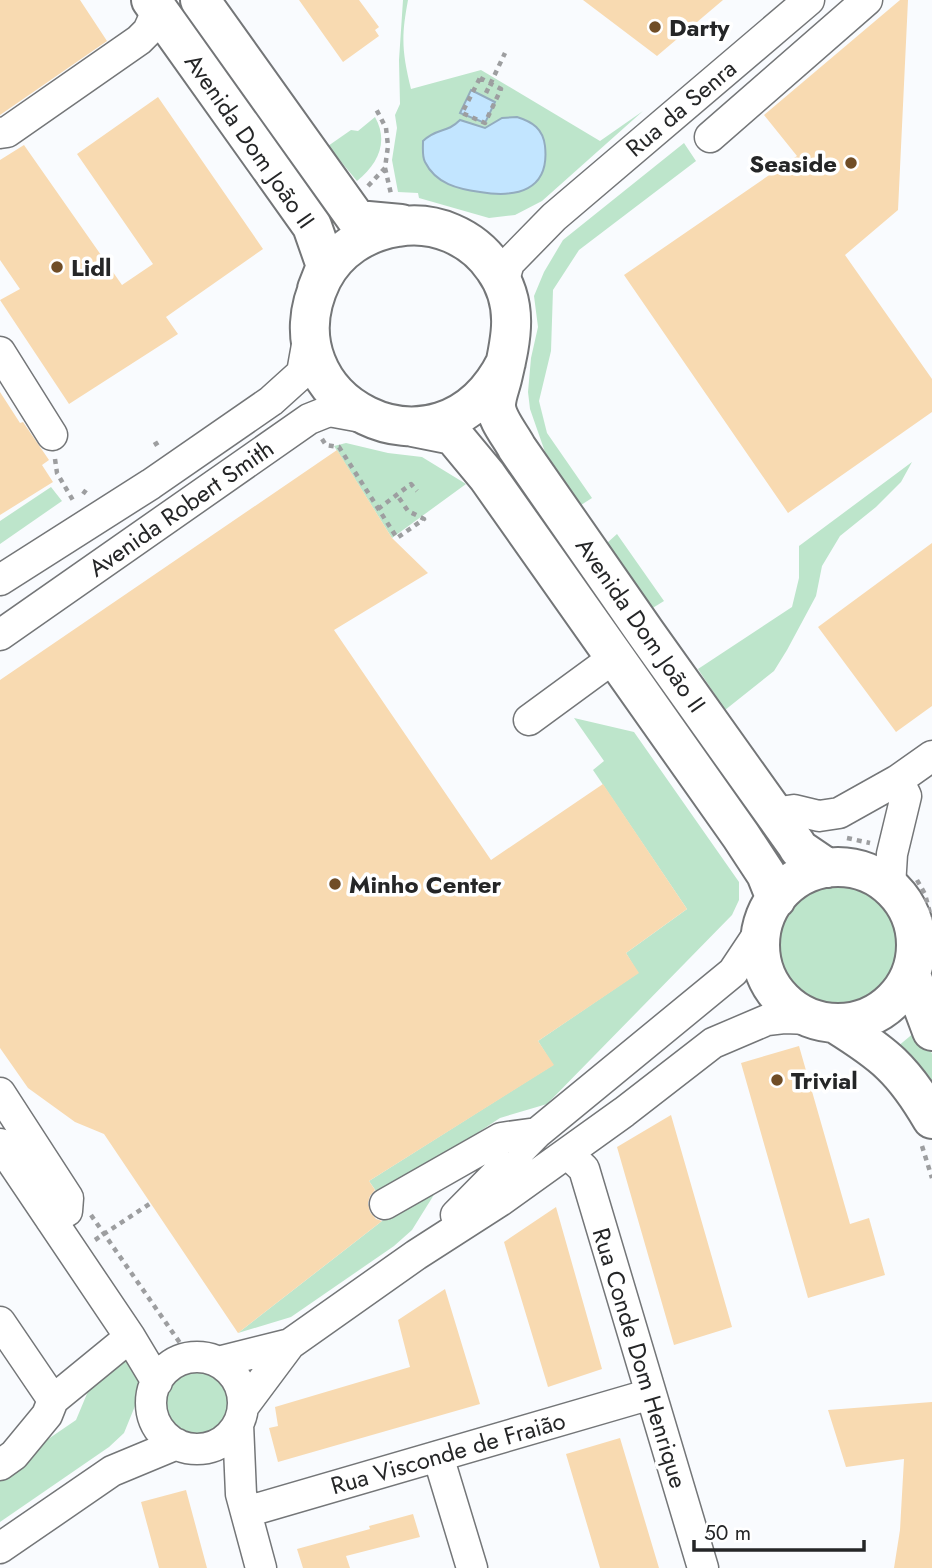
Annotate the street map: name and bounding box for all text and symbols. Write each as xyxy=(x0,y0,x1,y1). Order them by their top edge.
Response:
place label: Darty xyxy=(669,10,730,45)
marker: Darty xyxy=(647,19,663,35)
street label: Avenida Dom João II xyxy=(176,46,324,236)
street label: Rua da Senra xyxy=(618,51,744,165)
place label: Seaside xyxy=(749,146,837,181)
marker: Seaside xyxy=(843,155,859,171)
place label: Lidl xyxy=(71,250,112,285)
marker: Lidl xyxy=(49,259,65,275)
street label: Avenida Robert Smith xyxy=(81,431,281,585)
street label: Avenida Dom João II xyxy=(567,530,715,720)
place label: Minho Center xyxy=(349,867,502,902)
marker: Minho Center xyxy=(327,876,343,892)
place label: Trivial xyxy=(791,1063,858,1098)
marker: Trivial xyxy=(769,1072,785,1088)
street label: Rua Conde Dom Henrique xyxy=(584,1223,696,1493)
street label: Rua Visconde de Fraião xyxy=(327,1403,569,1503)
scale bar xyxy=(694,1508,864,1552)
text: 50 m xyxy=(704,1518,751,1548)

